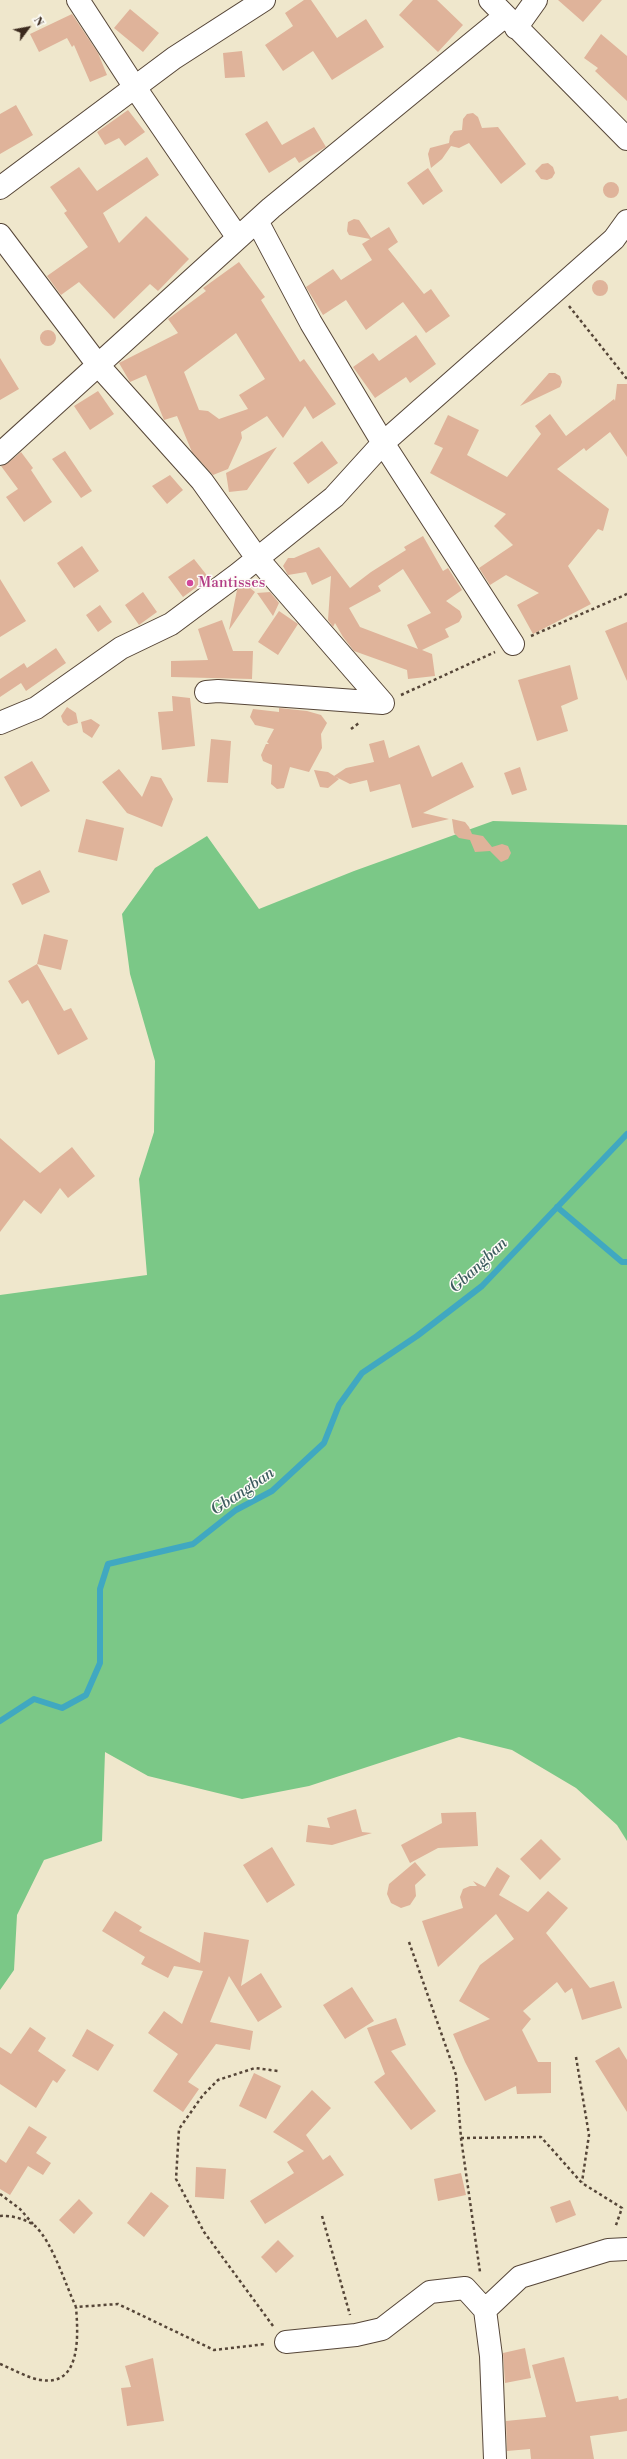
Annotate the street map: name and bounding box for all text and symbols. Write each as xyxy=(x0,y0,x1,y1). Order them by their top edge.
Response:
north arrow xyxy=(8,8,48,48)
text: N xyxy=(30,14,46,29)
place label: Mantisses xyxy=(198,574,265,592)
marker: Mantisses xyxy=(185,578,195,588)
water label: Gbangban xyxy=(446,1234,512,1298)
water label: Gbangban xyxy=(208,1464,278,1520)

